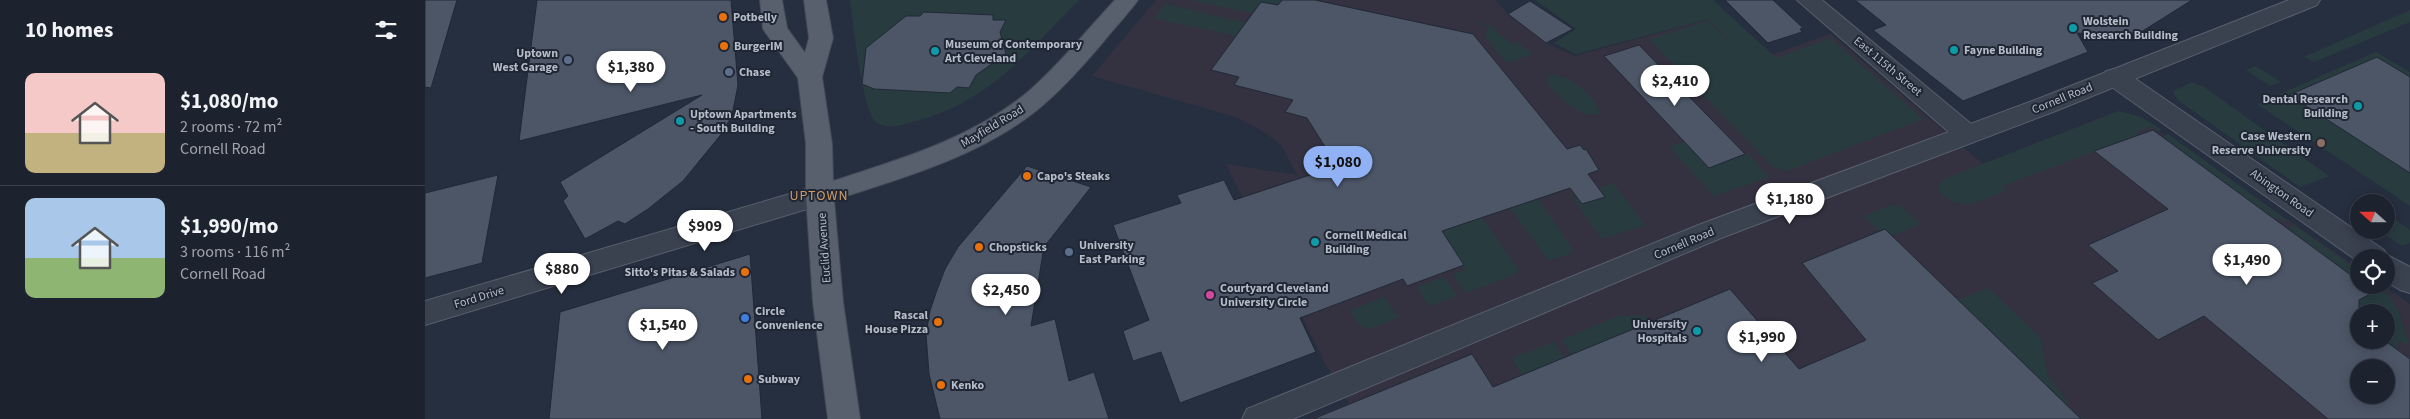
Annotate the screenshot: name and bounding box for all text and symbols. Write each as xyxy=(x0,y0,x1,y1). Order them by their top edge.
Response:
place label: Potbelly xyxy=(733,9,778,26)
marker: Potbelly xyxy=(717,11,729,23)
place label: Wolstein Research Building xyxy=(2083,13,2179,44)
text: 10 homes xyxy=(25,15,113,45)
icon: filters xyxy=(372,16,400,44)
marker: Wolstein Research Building xyxy=(2067,22,2079,34)
street label: East 115th Street xyxy=(1850,33,1926,100)
place label: Museum of Contemporary Art Cleveland xyxy=(944,36,1083,67)
place label: BurgerIM xyxy=(734,38,783,55)
marker: BurgerIM xyxy=(718,40,730,52)
place label: Fayne Building xyxy=(1964,42,2043,59)
marker: Fayne Building xyxy=(1948,44,1960,56)
place label: Uptown West Garage xyxy=(493,45,558,76)
marker: Museum of Contemporary Art Cleveland xyxy=(929,45,941,57)
pin: $1,380 xyxy=(590,51,672,93)
marker: Uptown West Garage xyxy=(562,54,574,66)
text: $1,380 xyxy=(607,56,655,78)
place label: Chase xyxy=(739,64,771,81)
pin: $2,410 xyxy=(1634,64,1716,107)
marker: Chase xyxy=(723,66,735,78)
text: $2,410 xyxy=(1651,70,1699,92)
street label: Cornell Road xyxy=(2029,79,2095,118)
text: $1,080/mo xyxy=(180,86,279,116)
place label: Dental Research Building xyxy=(2262,91,2349,122)
icon: home xyxy=(65,93,125,153)
marker: Dental Research Building xyxy=(2352,100,2364,112)
street label: Mayfield Road xyxy=(958,101,1027,152)
place label: Uptown Apartments - South Building xyxy=(690,106,797,137)
marker: Uptown Apartments - South Building xyxy=(674,115,686,127)
text: 2 rooms · 72 m² xyxy=(180,116,282,138)
place label: Case Western Reserve University xyxy=(2212,128,2312,159)
marker: Case Western Reserve University xyxy=(2315,137,2327,149)
text: Cornell Road xyxy=(180,138,266,160)
pin: $1,080 xyxy=(1297,146,1379,188)
text: $1,080 xyxy=(1314,151,1362,173)
street label: Abington Road xyxy=(2247,165,2317,222)
place label: Capo's Steaks xyxy=(1037,168,1110,185)
marker: Capo's Steaks xyxy=(1021,170,1033,182)
pin: $1,180 xyxy=(1749,182,1831,225)
district label: UPTOWN xyxy=(789,186,849,206)
text: $1,180 xyxy=(1766,188,1814,210)
north arrow xyxy=(2350,194,2395,239)
map controls xyxy=(2350,194,2395,404)
pin: $909 xyxy=(675,210,735,252)
text: $1,990/mo xyxy=(180,211,279,241)
street label: Euclid Avenue xyxy=(814,212,835,284)
text: $909 xyxy=(688,215,722,237)
icon: home xyxy=(65,218,125,278)
street label: Cornell Road xyxy=(1651,223,1717,264)
place label: Cornell Medical Building xyxy=(1325,227,1407,258)
marker: Cornell Medical Building xyxy=(1309,236,1321,248)
place label: University East Parking xyxy=(1079,237,1146,268)
place label: Chopsticks xyxy=(989,239,1047,256)
text: 3 rooms · 116 m² xyxy=(180,241,290,263)
marker: Chopsticks xyxy=(973,241,985,253)
pin: $1,490 xyxy=(2206,244,2288,286)
marker: University East Parking xyxy=(1063,246,1075,258)
text: $1,490 xyxy=(2223,249,2271,271)
button: locate xyxy=(2350,249,2395,294)
pin: $880 xyxy=(532,252,592,295)
text: $880 xyxy=(545,258,579,280)
text: Cornell Road xyxy=(180,263,266,285)
place label: Sitto's Pitas & Salads xyxy=(625,264,735,281)
marker: Sitto's Pitas & Salads xyxy=(739,266,751,278)
pin: $2,450 xyxy=(965,274,1047,316)
text: $2,450 xyxy=(982,279,1030,301)
place label: Courtyard Cleveland University Circle xyxy=(1220,280,1329,311)
street label: Ford Drive xyxy=(452,282,506,313)
marker: Courtyard Cleveland University Circle xyxy=(1204,289,1216,301)
place label: Circle Convenience xyxy=(755,303,823,334)
button: + xyxy=(2350,304,2395,349)
place label: Rascal House Pizza xyxy=(865,307,929,338)
pin: $1,540 xyxy=(622,308,704,351)
marker: Circle Convenience xyxy=(739,312,751,324)
text: $1,540 xyxy=(639,314,687,336)
marker: Rascal House Pizza xyxy=(932,316,944,328)
place label: University Hospitals xyxy=(1632,316,1688,347)
pin: $1,990 xyxy=(1721,320,1803,363)
marker: University Hospitals xyxy=(1691,325,1703,337)
text: $1,990 xyxy=(1738,326,1786,348)
button: − xyxy=(2350,359,2395,404)
place label: Subway xyxy=(758,371,801,388)
marker: Subway xyxy=(742,373,754,385)
place label: Kenko xyxy=(951,377,984,394)
marker: Kenko xyxy=(935,379,947,391)

